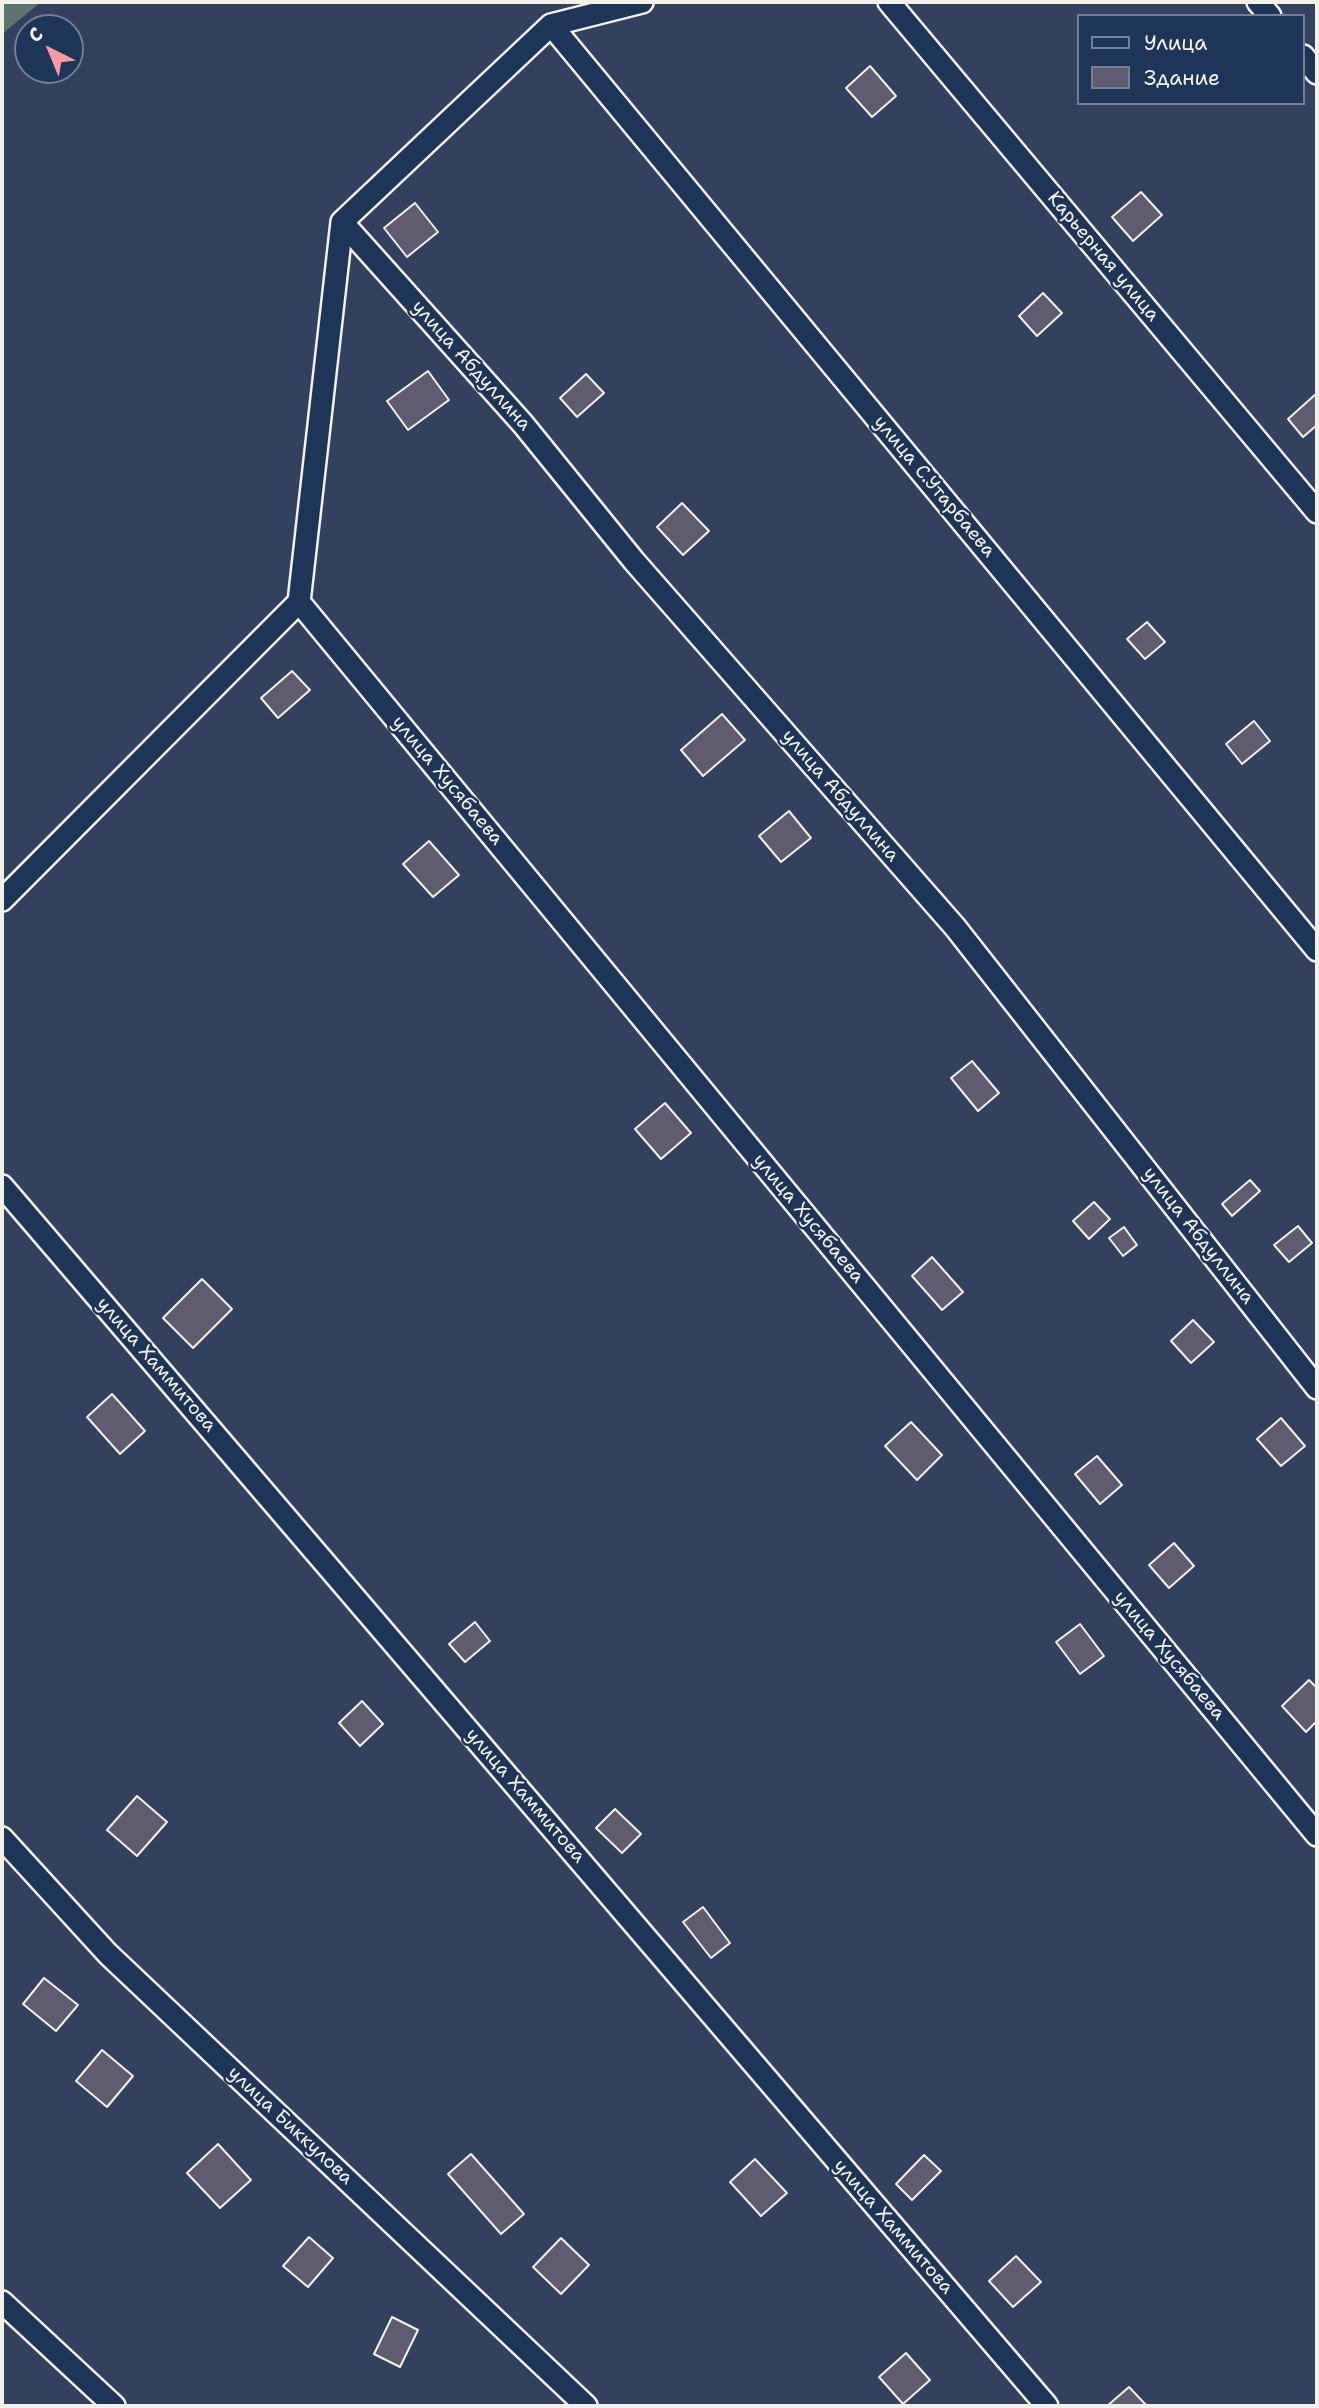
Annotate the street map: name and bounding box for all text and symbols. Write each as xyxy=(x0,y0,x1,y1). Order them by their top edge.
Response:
north arrow xyxy=(14,14,84,84)
legend xyxy=(1078,14,1305,105)
text: С xyxy=(23,22,48,48)
text: Улица xyxy=(1144,29,1207,57)
text: Здание xyxy=(1144,64,1220,92)
street label: Карьерная улица xyxy=(1042,187,1164,327)
street label: улица Абдуллина xyxy=(406,296,536,436)
street label: улица С.Утарбаева xyxy=(868,412,1000,562)
street label: улица Хусябаева xyxy=(386,712,508,850)
street label: улица Абдуллина xyxy=(776,725,904,867)
street label: улица Хусябаева xyxy=(747,1150,869,1288)
street label: улица Абдуллина xyxy=(1137,1163,1259,1309)
street label: улица Хаммитова xyxy=(91,1293,221,1437)
street label: улица Хусябаева xyxy=(1108,1587,1230,1725)
street label: улица Хаммитова xyxy=(460,1724,590,1868)
street label: улица Биккулова xyxy=(223,2062,357,2190)
street label: улица Хаммитова xyxy=(828,2155,958,2299)

